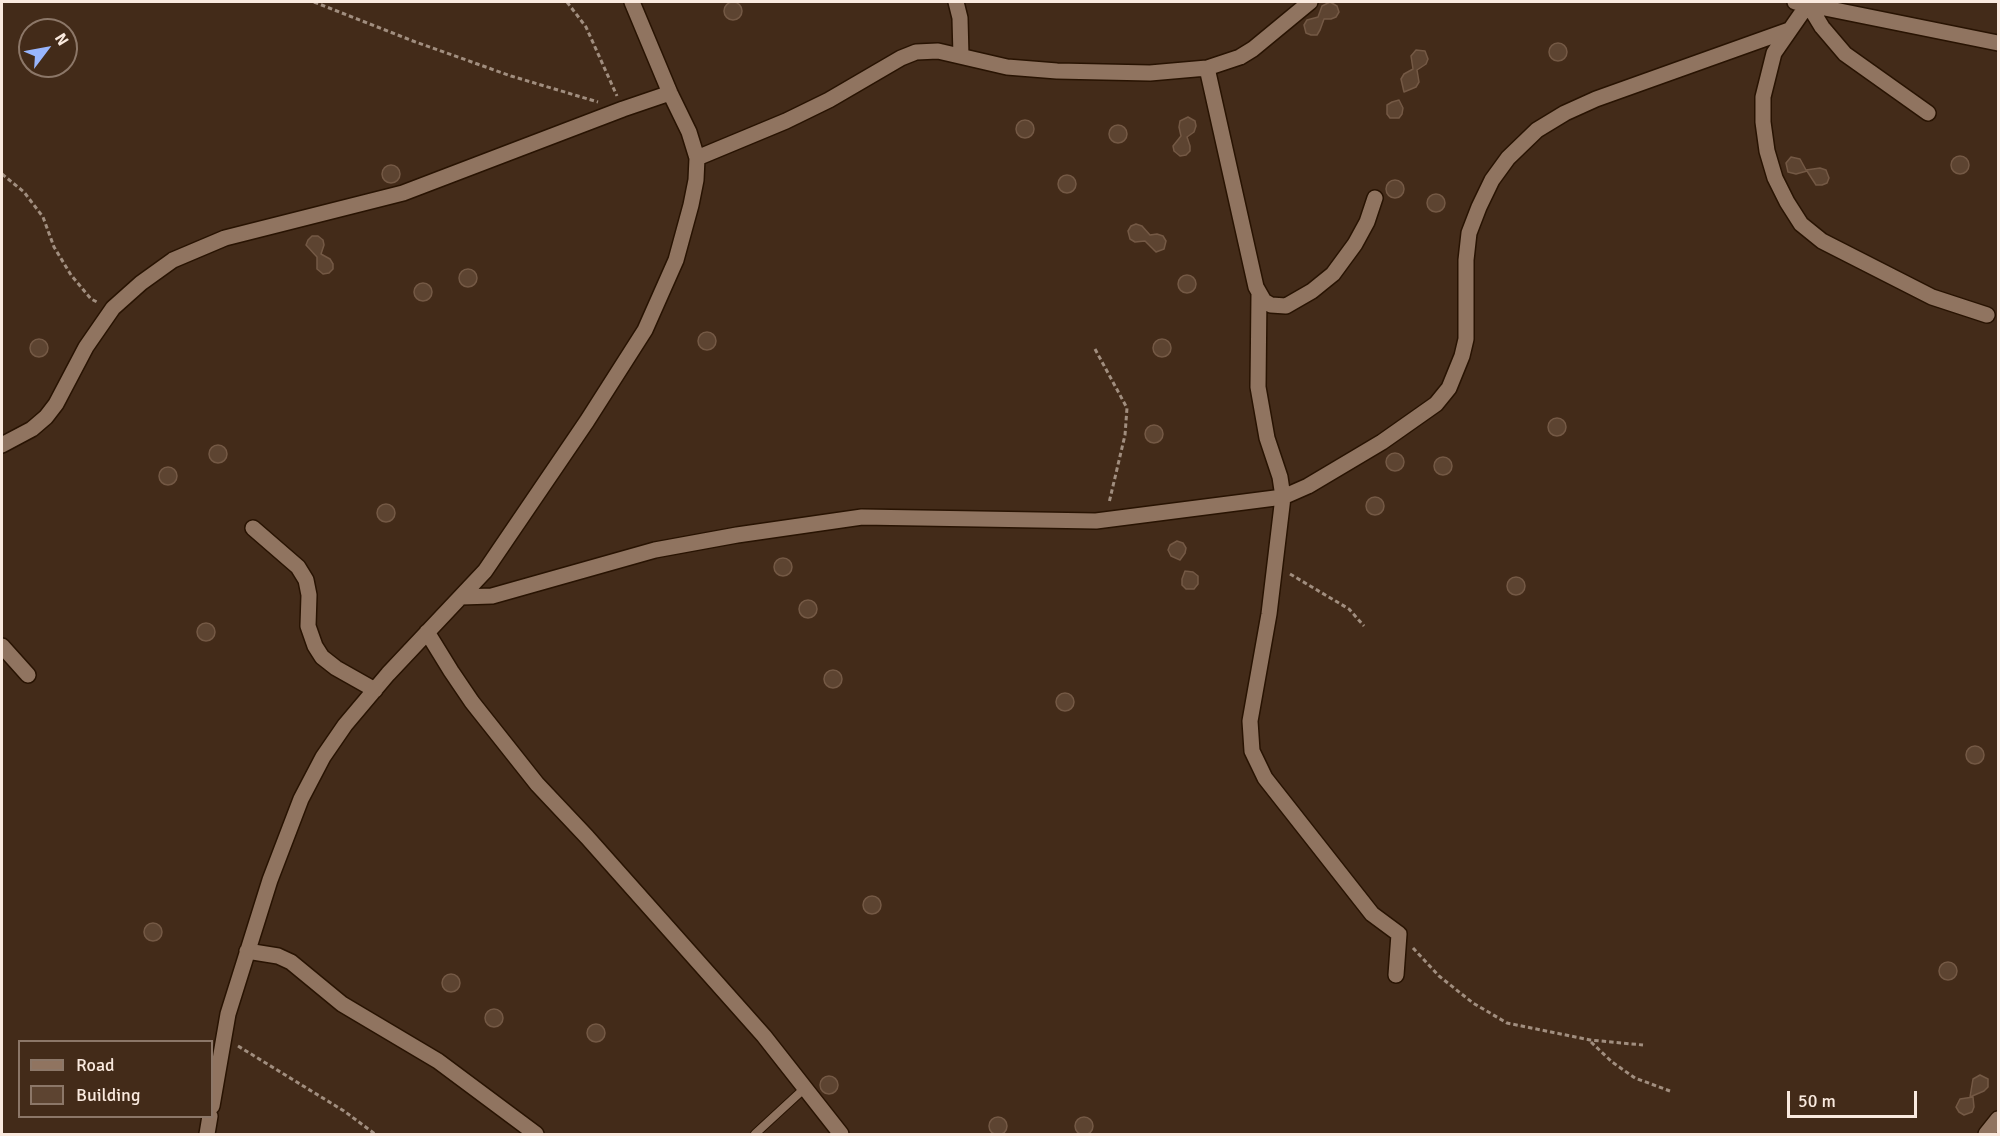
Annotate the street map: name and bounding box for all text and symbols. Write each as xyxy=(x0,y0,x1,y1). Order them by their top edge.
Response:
north arrow xyxy=(18,18,78,78)
text: N xyxy=(50,29,73,50)
legend xyxy=(18,1040,213,1118)
text: Road xyxy=(76,1054,115,1076)
scale bar xyxy=(1790,1079,1920,1117)
text: Building xyxy=(76,1084,140,1106)
text: 50 m xyxy=(1798,1090,1836,1112)

